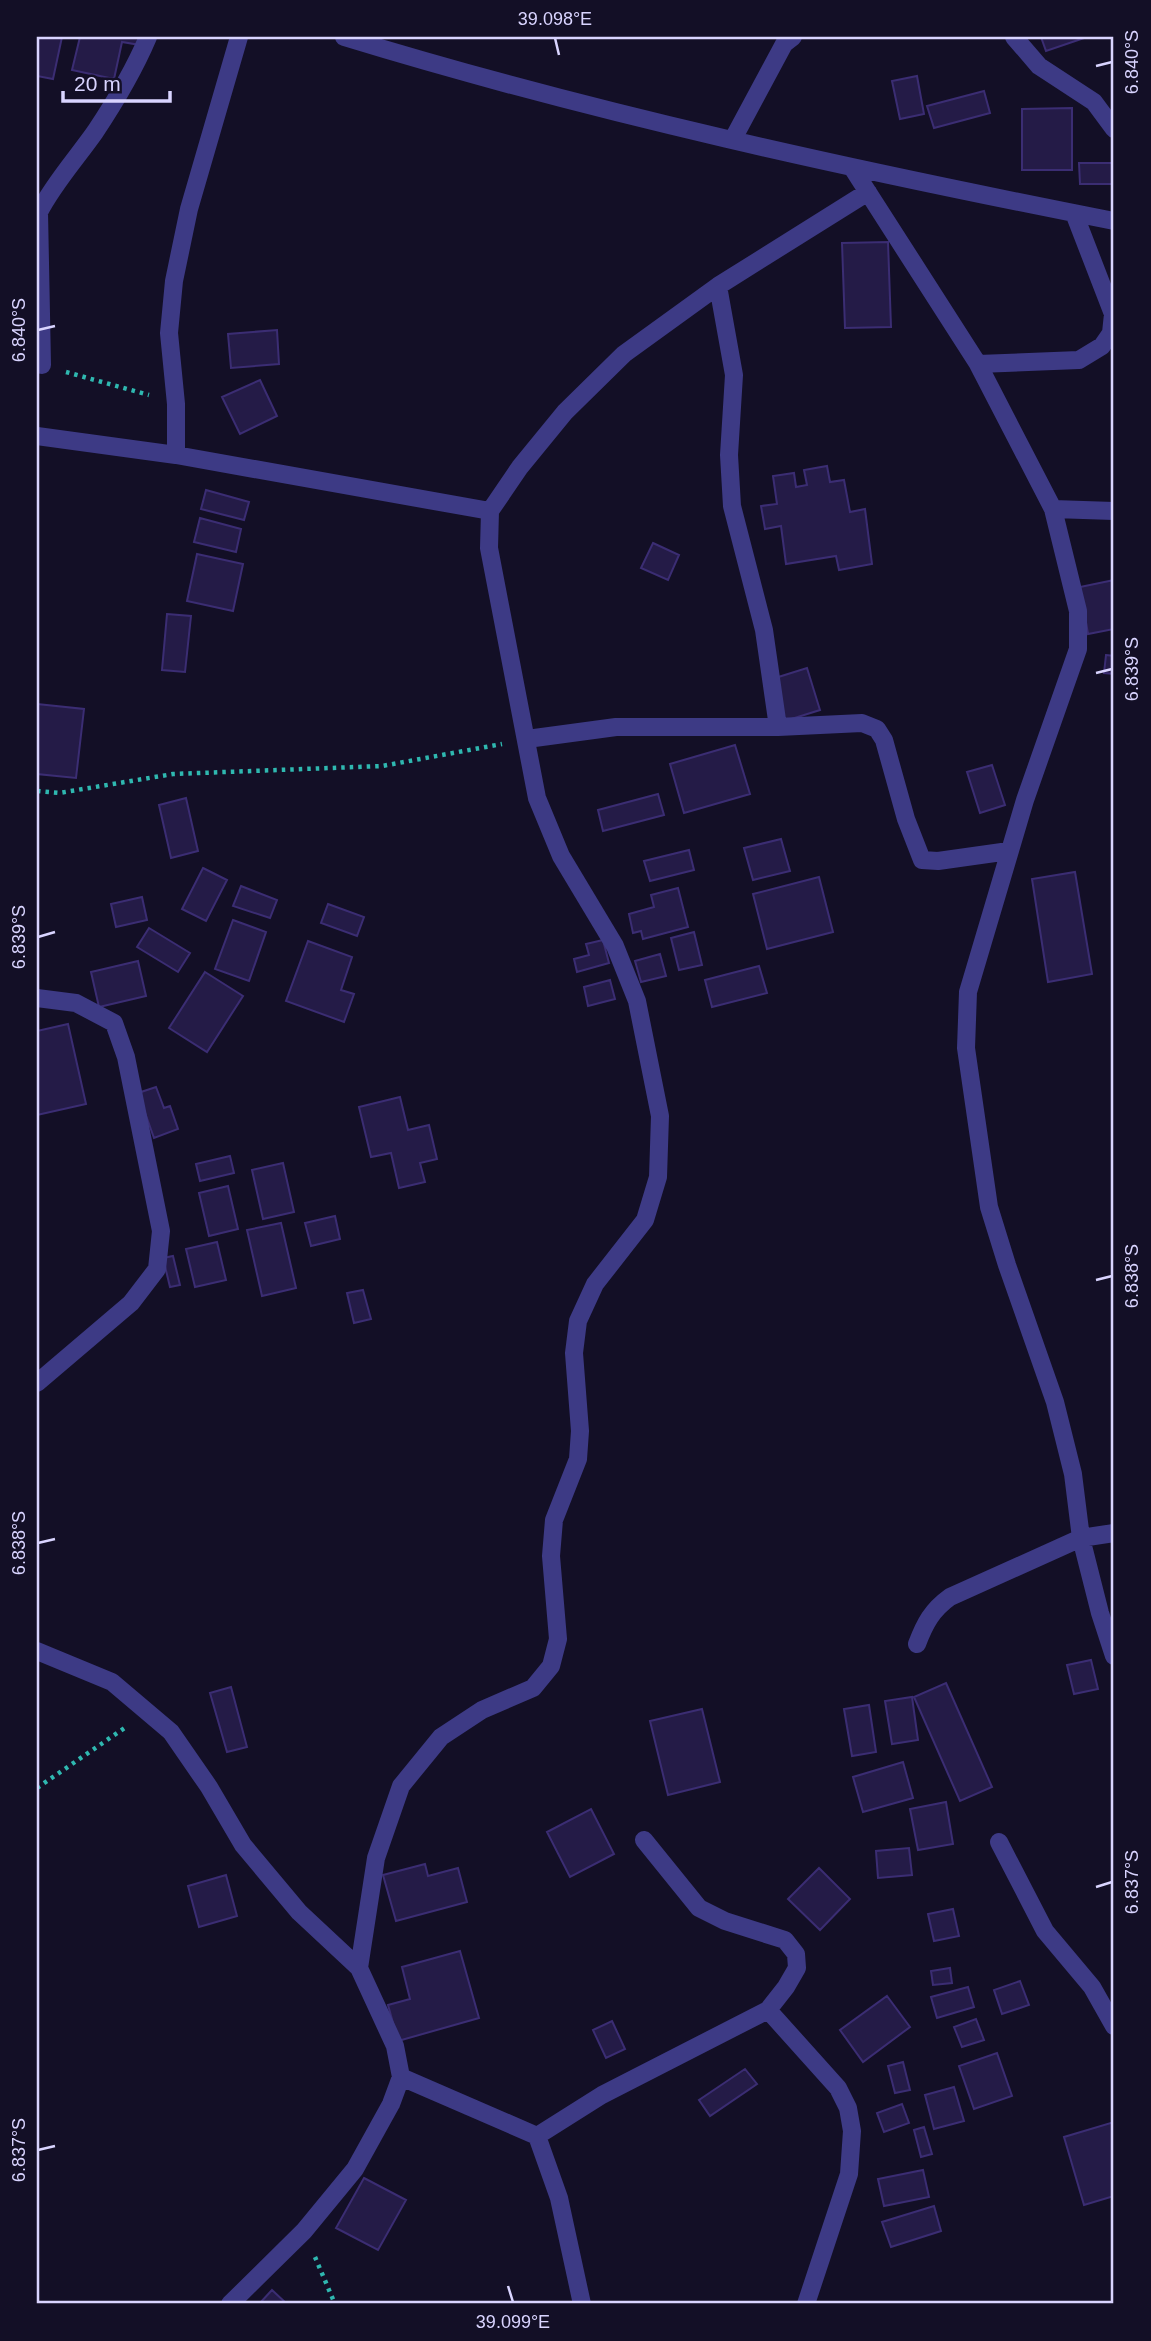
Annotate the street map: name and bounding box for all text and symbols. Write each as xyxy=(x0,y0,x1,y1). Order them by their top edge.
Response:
text: 39.098°E xyxy=(518,9,592,29)
text: 6.840°S xyxy=(1122,30,1142,94)
scale bar xyxy=(63,60,170,104)
text: 20 m xyxy=(74,72,121,95)
text: 6.840°S xyxy=(9,298,29,362)
text: 6.839°S xyxy=(1122,637,1142,701)
text: 6.839°S xyxy=(9,905,29,969)
text: 6.838°S xyxy=(1122,1244,1142,1308)
text: 6.838°S xyxy=(9,1511,29,1575)
text: 6.837°S xyxy=(1122,1850,1142,1914)
text: 6.837°S xyxy=(9,2118,29,2182)
text: 39.099°E xyxy=(476,2312,550,2332)

